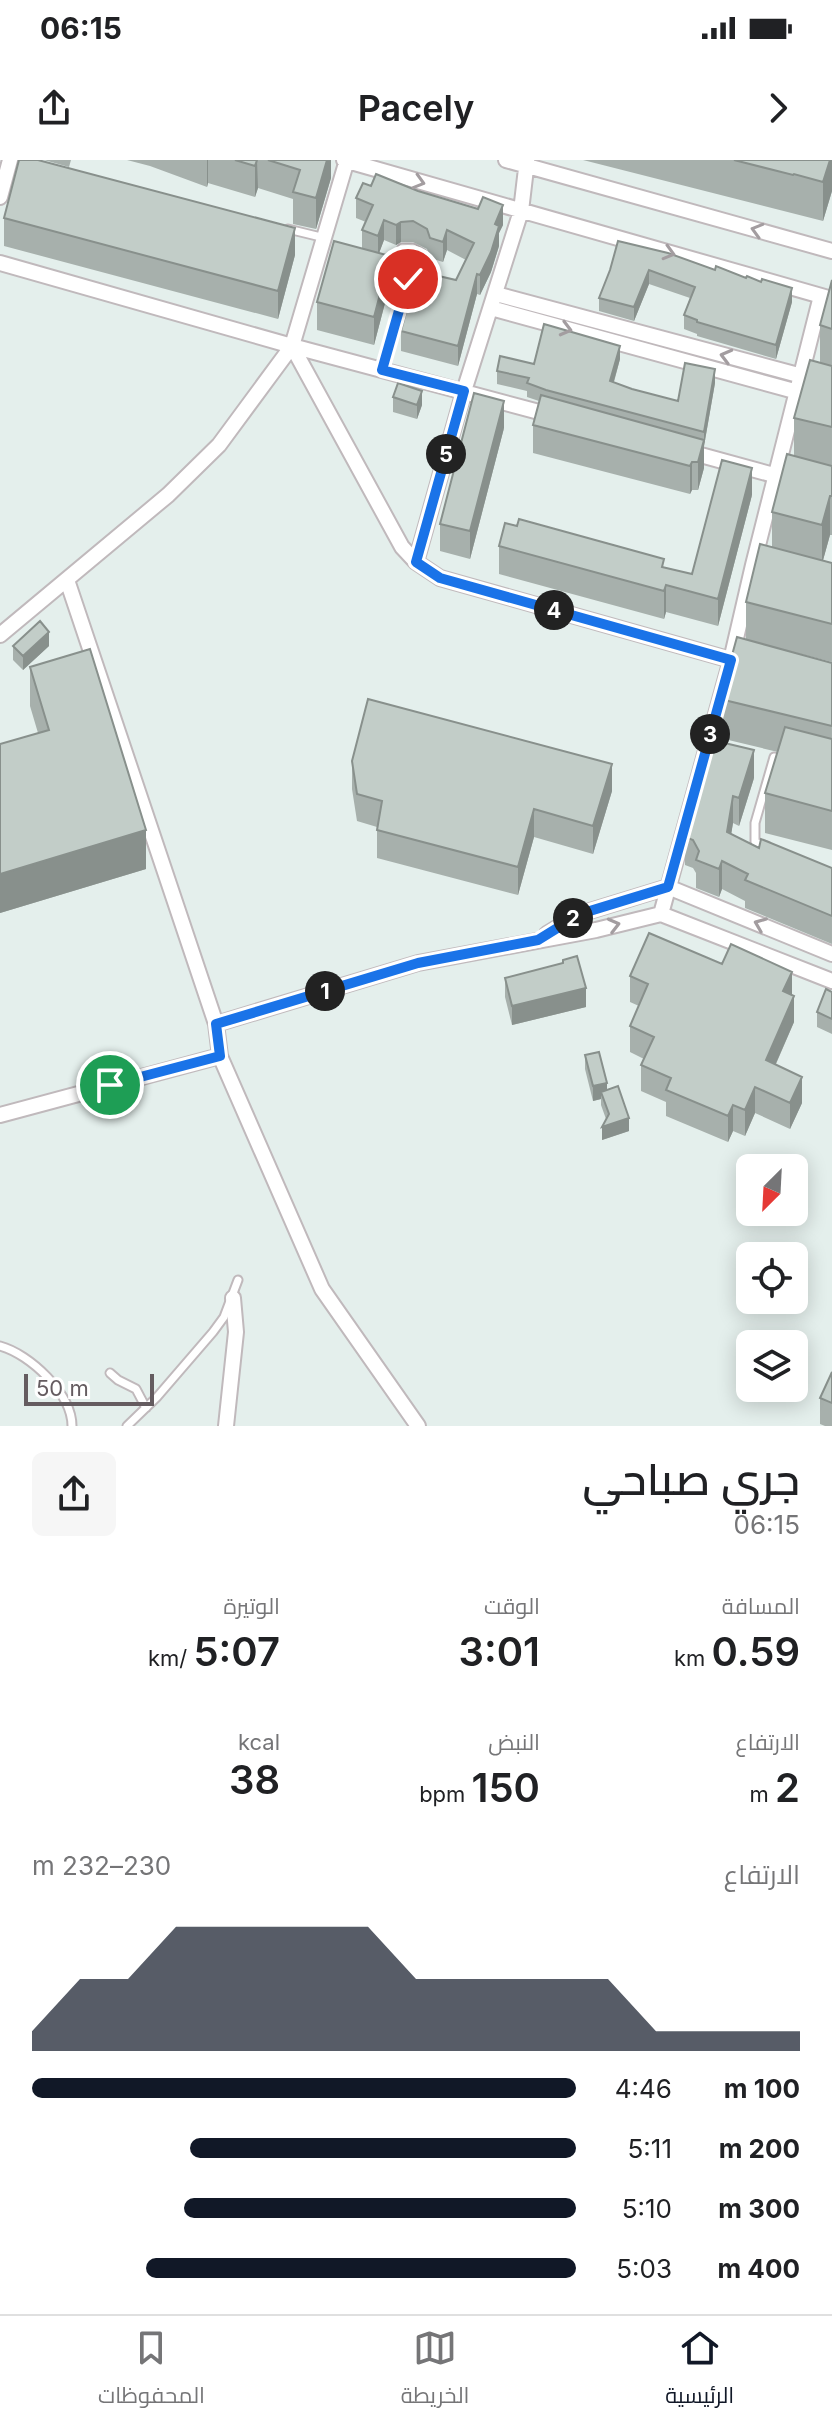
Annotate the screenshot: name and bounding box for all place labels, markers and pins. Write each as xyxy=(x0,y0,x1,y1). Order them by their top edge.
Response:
pin xyxy=(374,245,442,313)
pin: 5 xyxy=(426,434,466,474)
pin: 4 xyxy=(534,590,574,630)
pin: 3 xyxy=(690,714,730,754)
pin: 2 xyxy=(553,898,593,938)
pin: 1 xyxy=(305,971,345,1011)
pin xyxy=(76,1051,144,1119)

